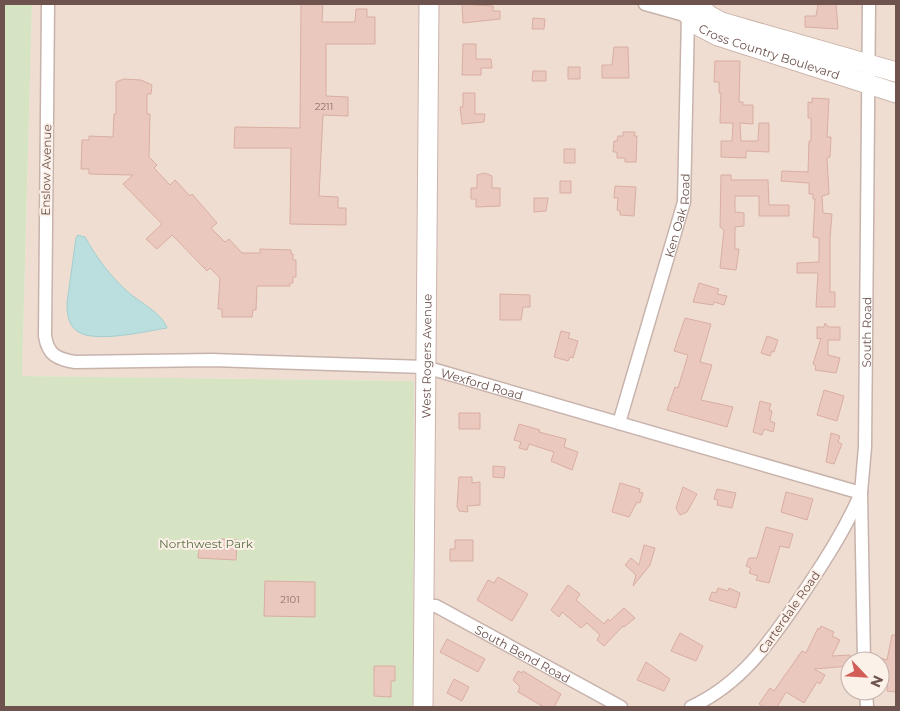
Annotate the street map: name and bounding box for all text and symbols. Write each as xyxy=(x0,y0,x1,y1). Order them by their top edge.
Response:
street label: Cross Country Boulevard xyxy=(696,20,842,82)
house number: 2211 xyxy=(315,100,333,113)
street label: Enslow Avenue xyxy=(38,124,54,216)
street label: Ken Oak Road xyxy=(661,173,692,259)
street label: West Rogers Avenue xyxy=(418,294,434,418)
street label: South Road xyxy=(858,297,874,368)
street label: Wexford Road xyxy=(439,364,525,402)
park label: Northwest Park xyxy=(159,536,254,551)
street label: Carterdale Road xyxy=(755,568,823,656)
house number: 2101 xyxy=(280,593,300,606)
street label: South Bend Road xyxy=(473,621,573,685)
north arrow xyxy=(840,651,890,701)
text: N xyxy=(866,673,887,690)

